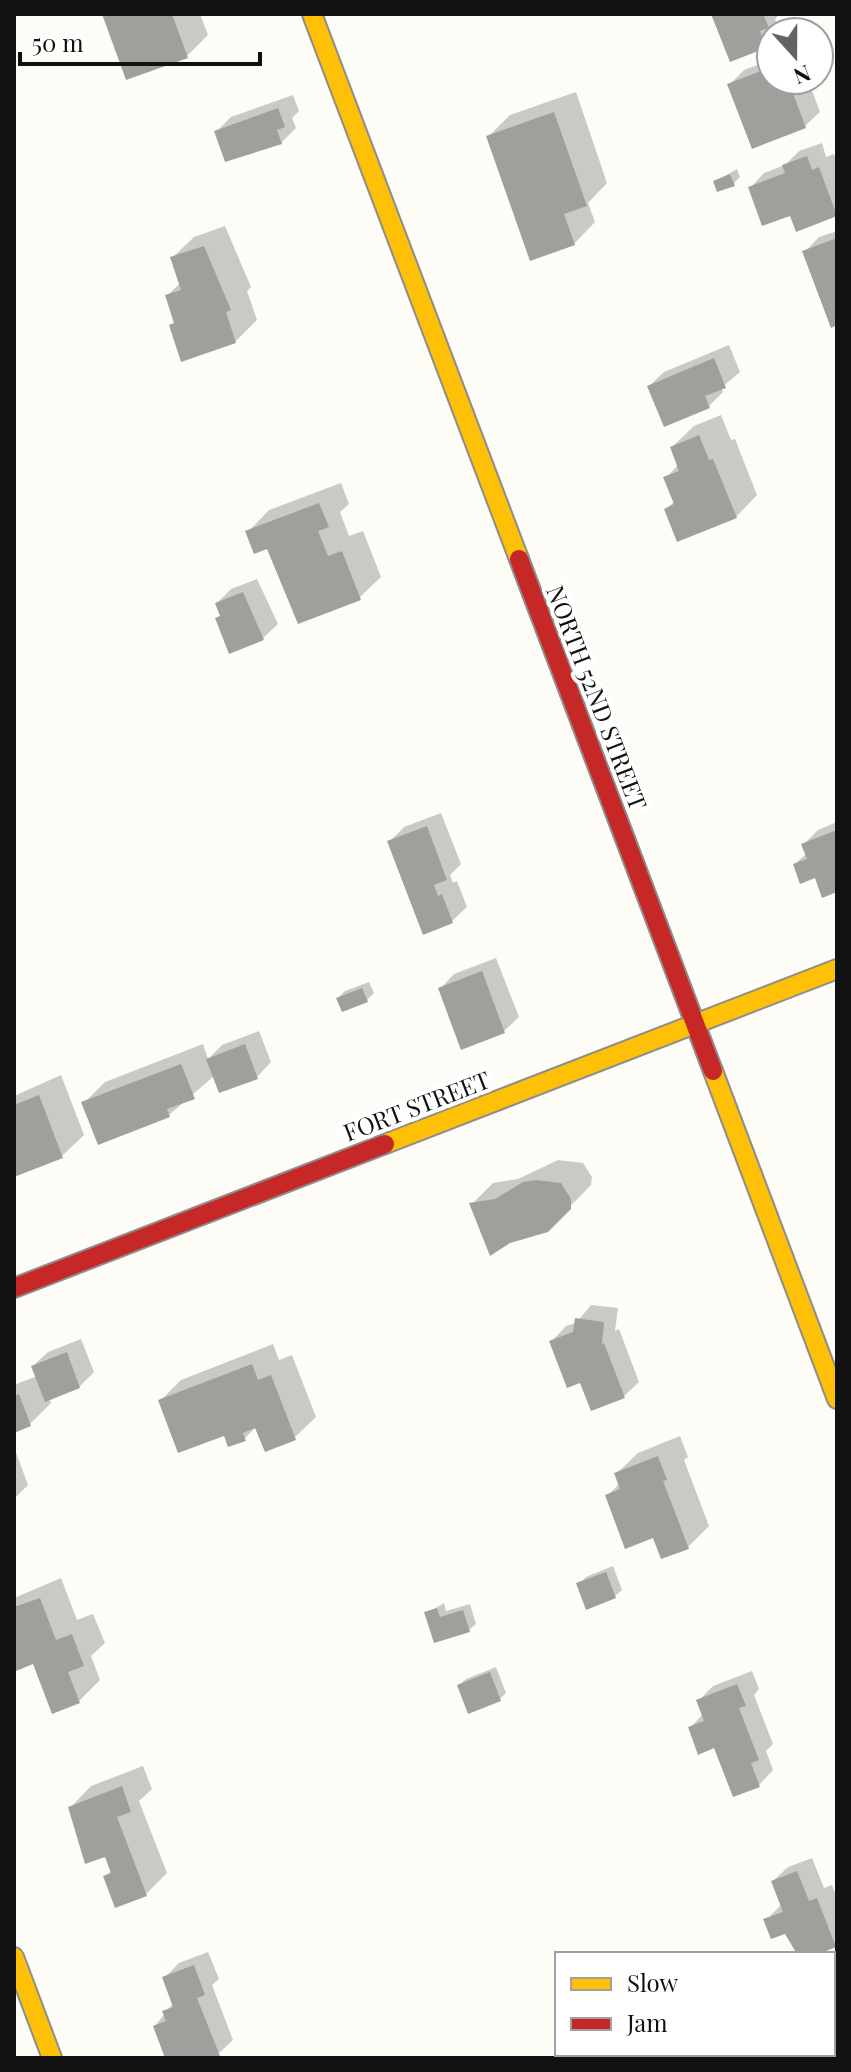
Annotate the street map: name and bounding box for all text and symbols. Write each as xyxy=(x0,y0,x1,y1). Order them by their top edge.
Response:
scale bar xyxy=(20,16,260,66)
north arrow xyxy=(755,16,835,96)
text: 50 m xyxy=(32,26,84,58)
text: N xyxy=(790,59,815,92)
street label: NORTH 52ND STREET xyxy=(540,580,655,814)
street label: FORT STREET xyxy=(339,1063,494,1148)
legend xyxy=(555,1952,835,2056)
text: Slow xyxy=(627,1966,679,1998)
text: Jam xyxy=(626,2006,668,2038)

